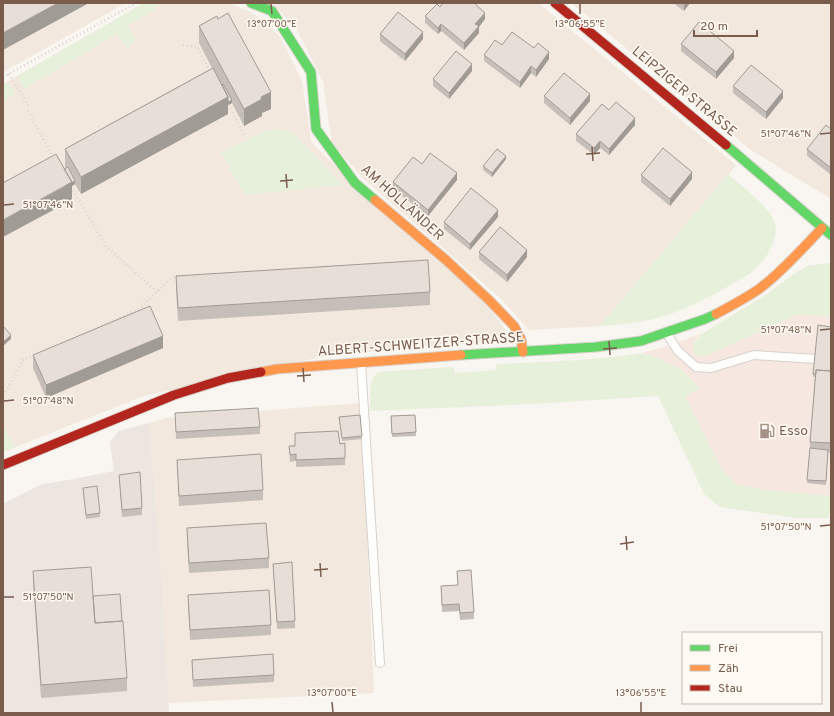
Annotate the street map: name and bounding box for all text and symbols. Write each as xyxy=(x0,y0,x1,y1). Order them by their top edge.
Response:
scale bar xyxy=(694,12,757,38)
text: 13°07'00"E xyxy=(247,18,297,31)
text: 13°06'55"E xyxy=(555,18,605,31)
text: 20 m xyxy=(700,19,728,35)
street label: LEIPZIGER STRASSE xyxy=(628,43,740,141)
text: 51°07'46"N xyxy=(761,128,811,141)
street label: AM HOLLÄNDER xyxy=(357,161,448,245)
text: 51°07'46"N xyxy=(23,199,73,212)
text: 51°07'48"N xyxy=(761,324,811,337)
street label: ALBERT-SCHWEITZER-STRASSE xyxy=(317,329,525,361)
text: 51°07'48"N xyxy=(23,395,73,408)
fuel station icon: Esso xyxy=(758,422,776,440)
place label: Esso xyxy=(779,423,808,440)
text: 51°07'50"N xyxy=(760,521,812,534)
text: 51°07'50"N xyxy=(22,591,74,604)
legend xyxy=(682,632,822,704)
text: Frei xyxy=(718,641,738,657)
text: Zäh xyxy=(718,661,739,677)
text: Stau xyxy=(718,681,743,697)
text: 13°07'00"E xyxy=(307,687,357,700)
text: 13°06'55"E xyxy=(616,687,666,700)

